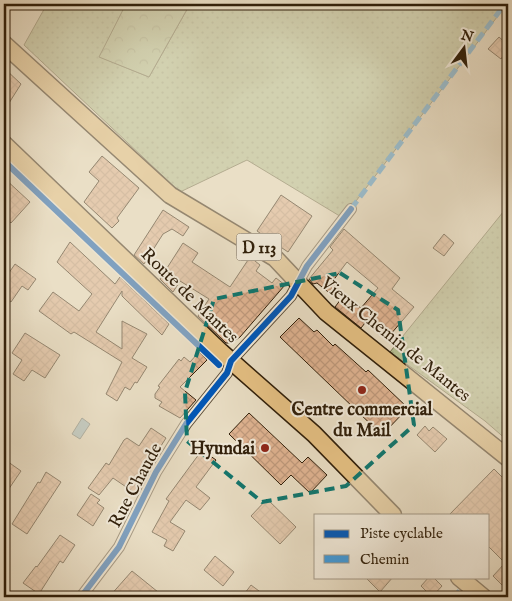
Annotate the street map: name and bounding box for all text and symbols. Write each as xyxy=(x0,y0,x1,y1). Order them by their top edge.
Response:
north arrow xyxy=(440,22,490,72)
text: N xyxy=(458,26,475,47)
road number: D 113 xyxy=(236,233,282,260)
street label: Route de Mantes xyxy=(135,243,243,349)
street label: Vieux Chemin de Mantes xyxy=(315,272,475,408)
marker: Centre commercial du Mail xyxy=(356,384,368,396)
place label: Centre commercial du Mail xyxy=(292,399,434,443)
place label: Hyundai xyxy=(190,438,255,461)
street label: Rue Chaude xyxy=(104,439,168,532)
marker: Hyundai xyxy=(259,442,271,454)
legend xyxy=(314,514,490,578)
text: Piste cyclable xyxy=(360,524,443,543)
text: Chemin xyxy=(360,550,409,569)

